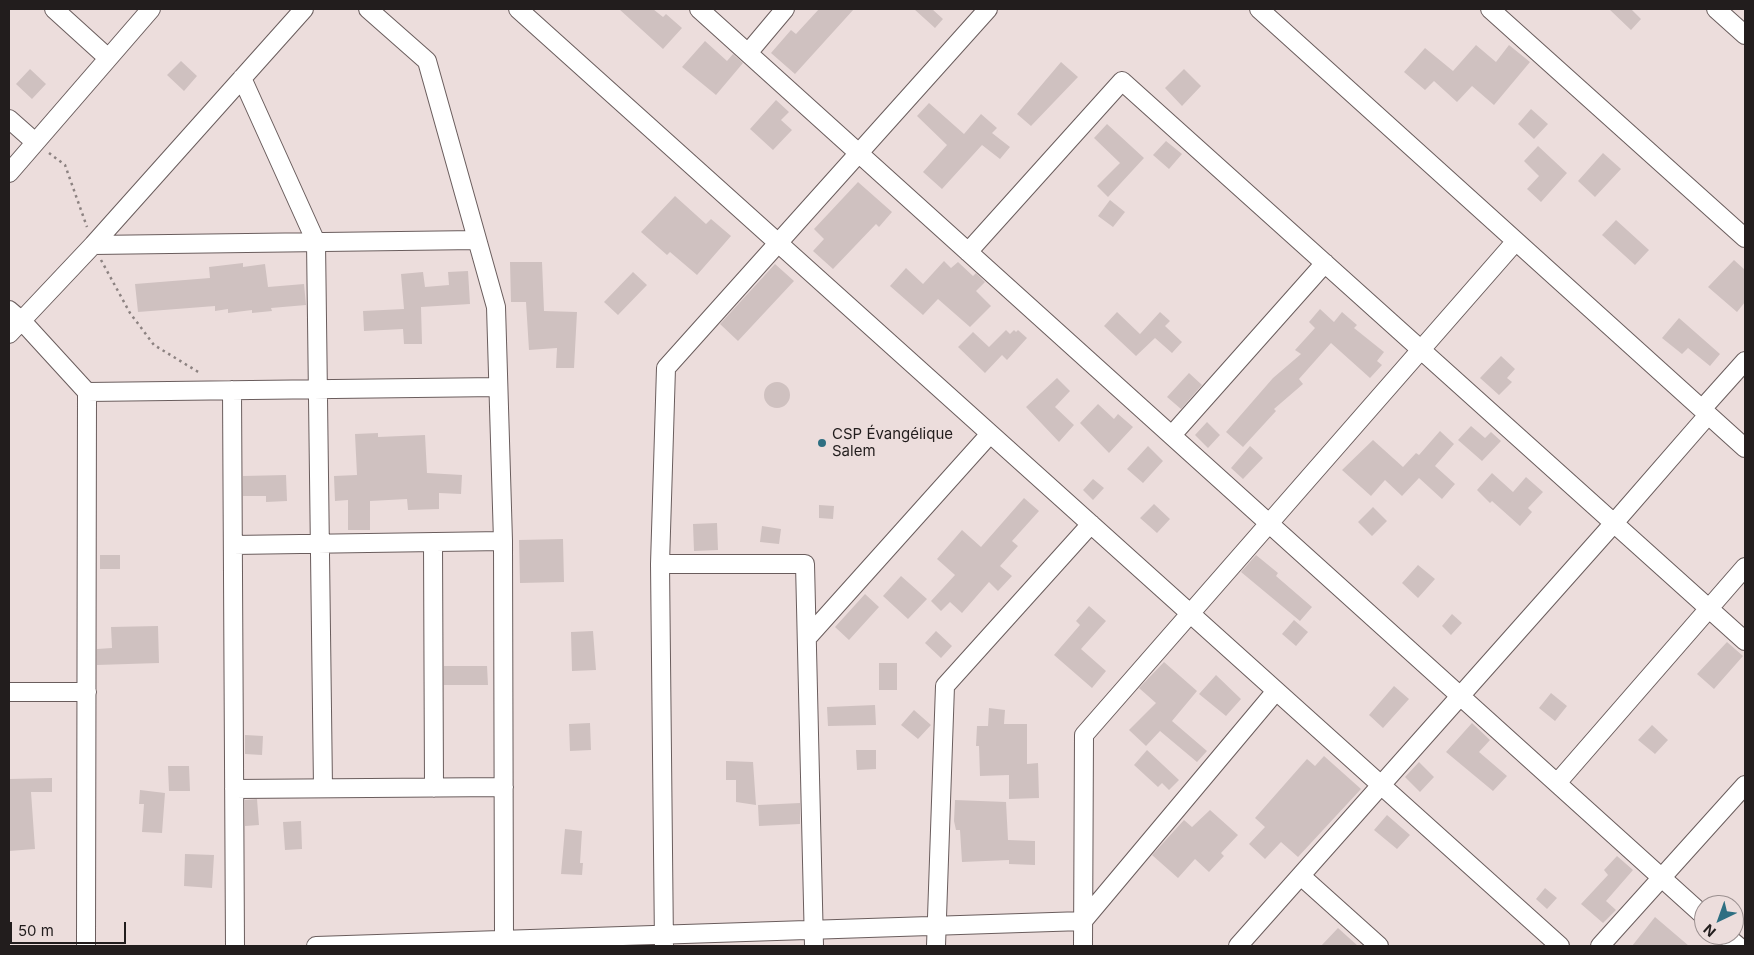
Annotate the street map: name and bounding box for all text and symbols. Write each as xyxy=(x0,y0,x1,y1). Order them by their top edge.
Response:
place label: CSP Évangélique Salem xyxy=(832,425,953,460)
marker: CSP Évangélique Salem xyxy=(816,437,828,449)
north arrow xyxy=(1694,895,1744,945)
scale bar xyxy=(12,912,129,944)
text: 50 m xyxy=(18,921,54,940)
text: N xyxy=(1700,921,1719,941)

